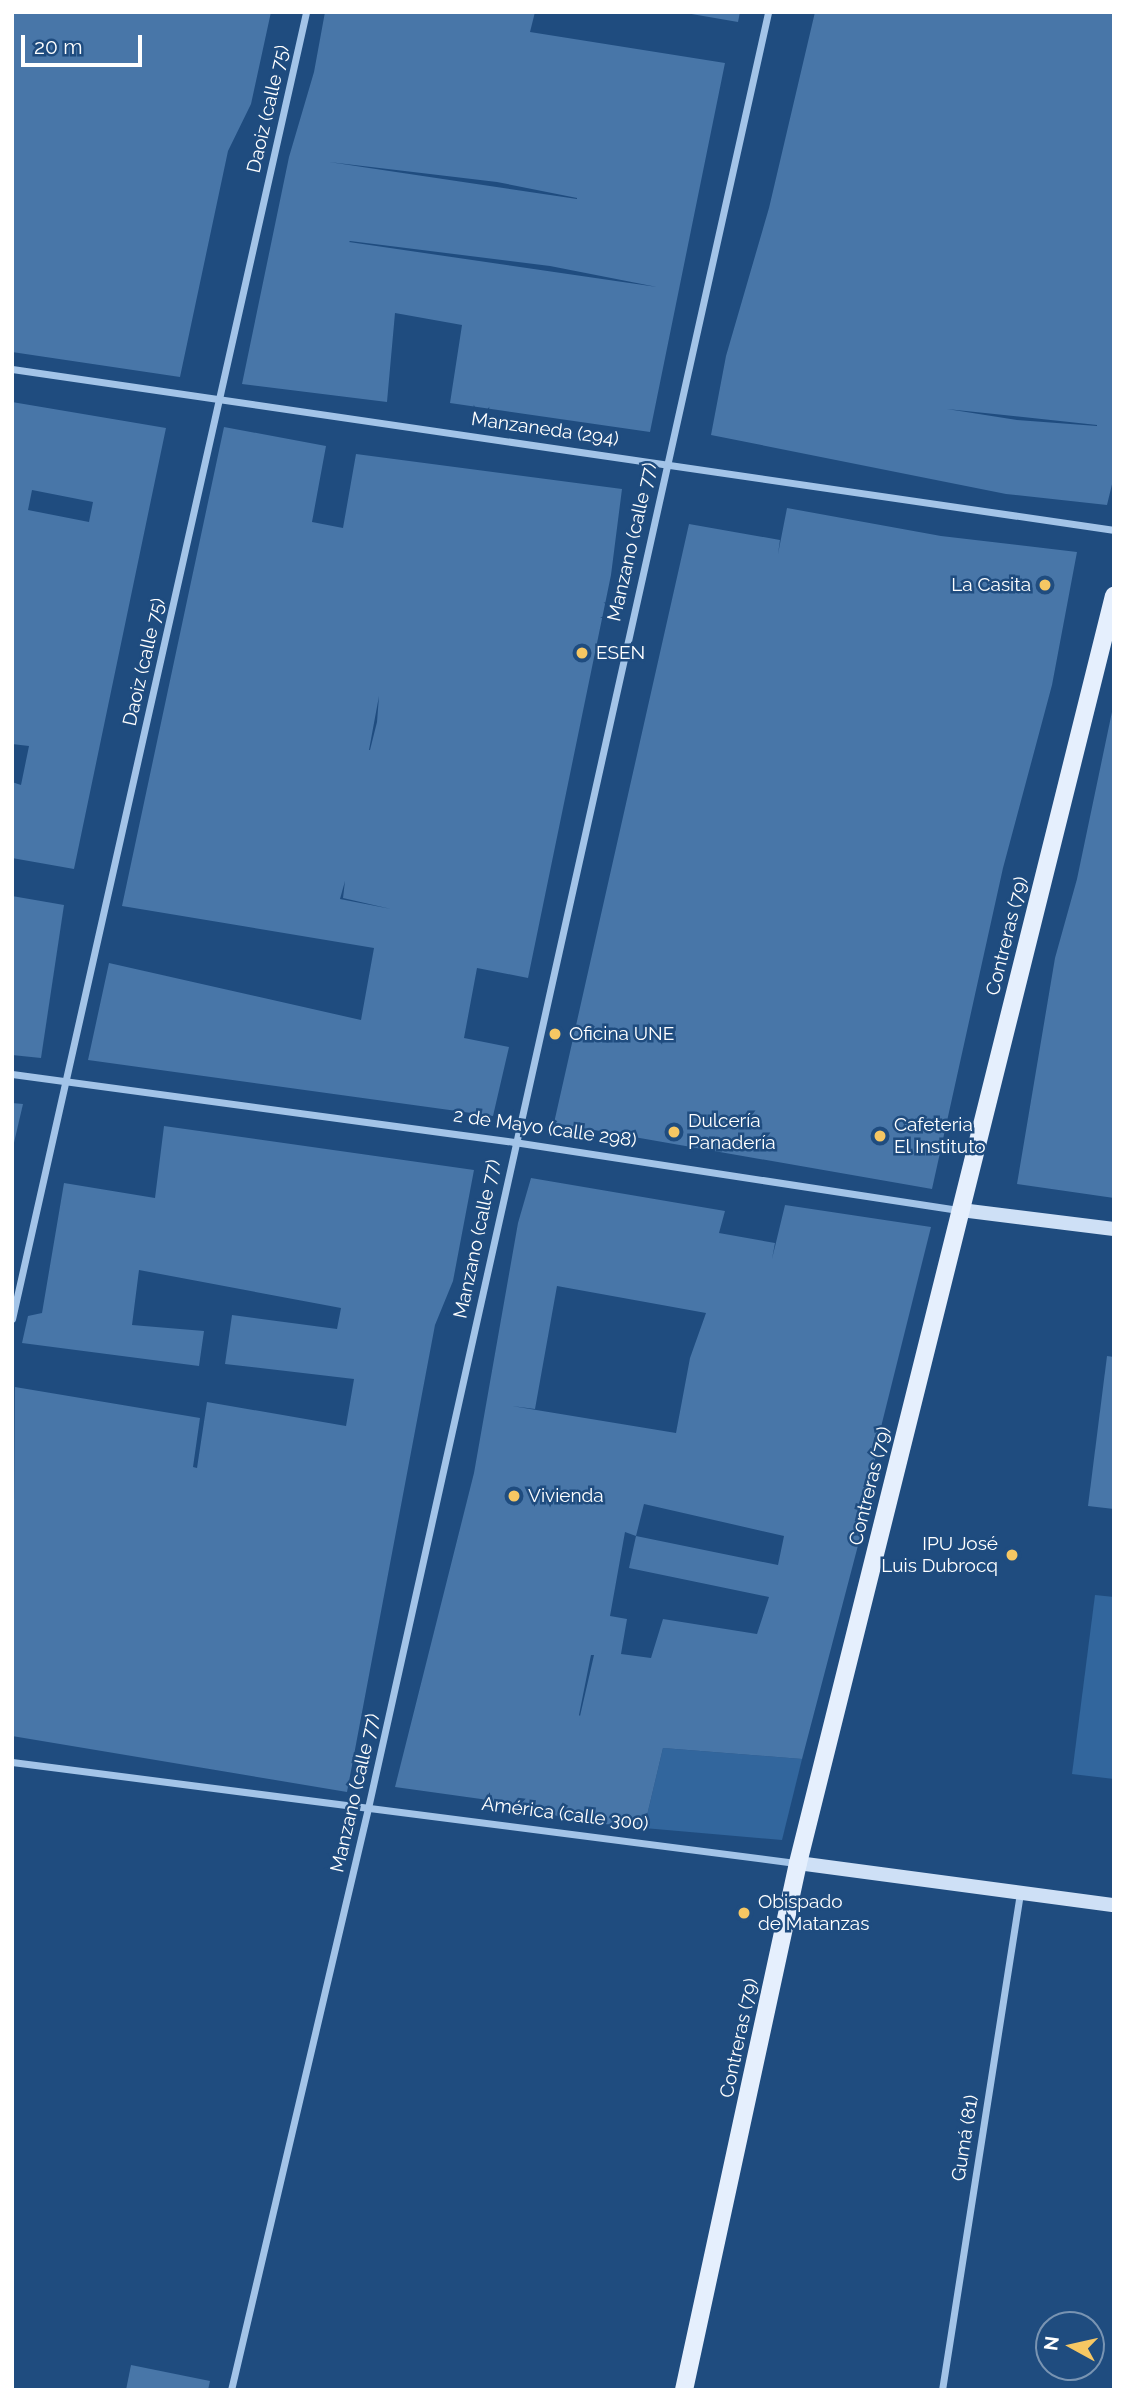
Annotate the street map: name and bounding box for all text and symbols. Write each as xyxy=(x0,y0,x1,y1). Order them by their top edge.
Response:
scale bar xyxy=(24,21,145,65)
text: 20 m xyxy=(34,34,82,59)
street label: Daoiz (calle 75) xyxy=(242,43,294,175)
street label: Manzaneda (294) xyxy=(470,407,620,451)
street label: Manzano (calle 77) xyxy=(603,460,661,624)
place label: La Casita xyxy=(951,574,1031,596)
marker: La Casita xyxy=(1037,577,1053,593)
street label: Daoiz (calle 75) xyxy=(118,596,170,728)
place label: ESEN xyxy=(596,642,645,664)
marker: ESEN xyxy=(574,645,590,661)
street label: Contreras (79) xyxy=(981,874,1033,998)
place label: Oficina UNE xyxy=(569,1023,674,1045)
marker: Oficina UNE xyxy=(547,1026,563,1042)
street label: 2 de Mayo (calle 298) xyxy=(452,1104,638,1152)
place label: Dulcería Panadería xyxy=(688,1110,776,1154)
place label: Cafeteria El Instituto xyxy=(894,1114,986,1158)
marker: Dulcería Panadería xyxy=(666,1124,682,1140)
marker: Cafeteria El Instituto xyxy=(872,1128,888,1144)
street label: Manzano (calle 77) xyxy=(449,1157,505,1321)
street label: Contreras (79) xyxy=(844,1424,896,1548)
place label: Vivienda xyxy=(528,1485,604,1507)
marker: Vivienda xyxy=(506,1488,522,1504)
place label: IPU José Luis Dubrocq xyxy=(881,1533,998,1577)
marker: IPU José Luis Dubrocq xyxy=(1004,1547,1020,1563)
street label: Manzano (calle 77) xyxy=(326,1711,384,1875)
street label: América (calle 300) xyxy=(480,1792,650,1836)
place label: Obispado de Matanzas xyxy=(758,1891,869,1935)
marker: Obispado de Matanzas xyxy=(736,1905,752,1921)
street label: Contreras (79) xyxy=(715,1976,763,2100)
street label: Gumá (81) xyxy=(947,2093,983,2183)
north arrow xyxy=(1035,2311,1105,2381)
text: N xyxy=(1039,2335,1063,2352)

